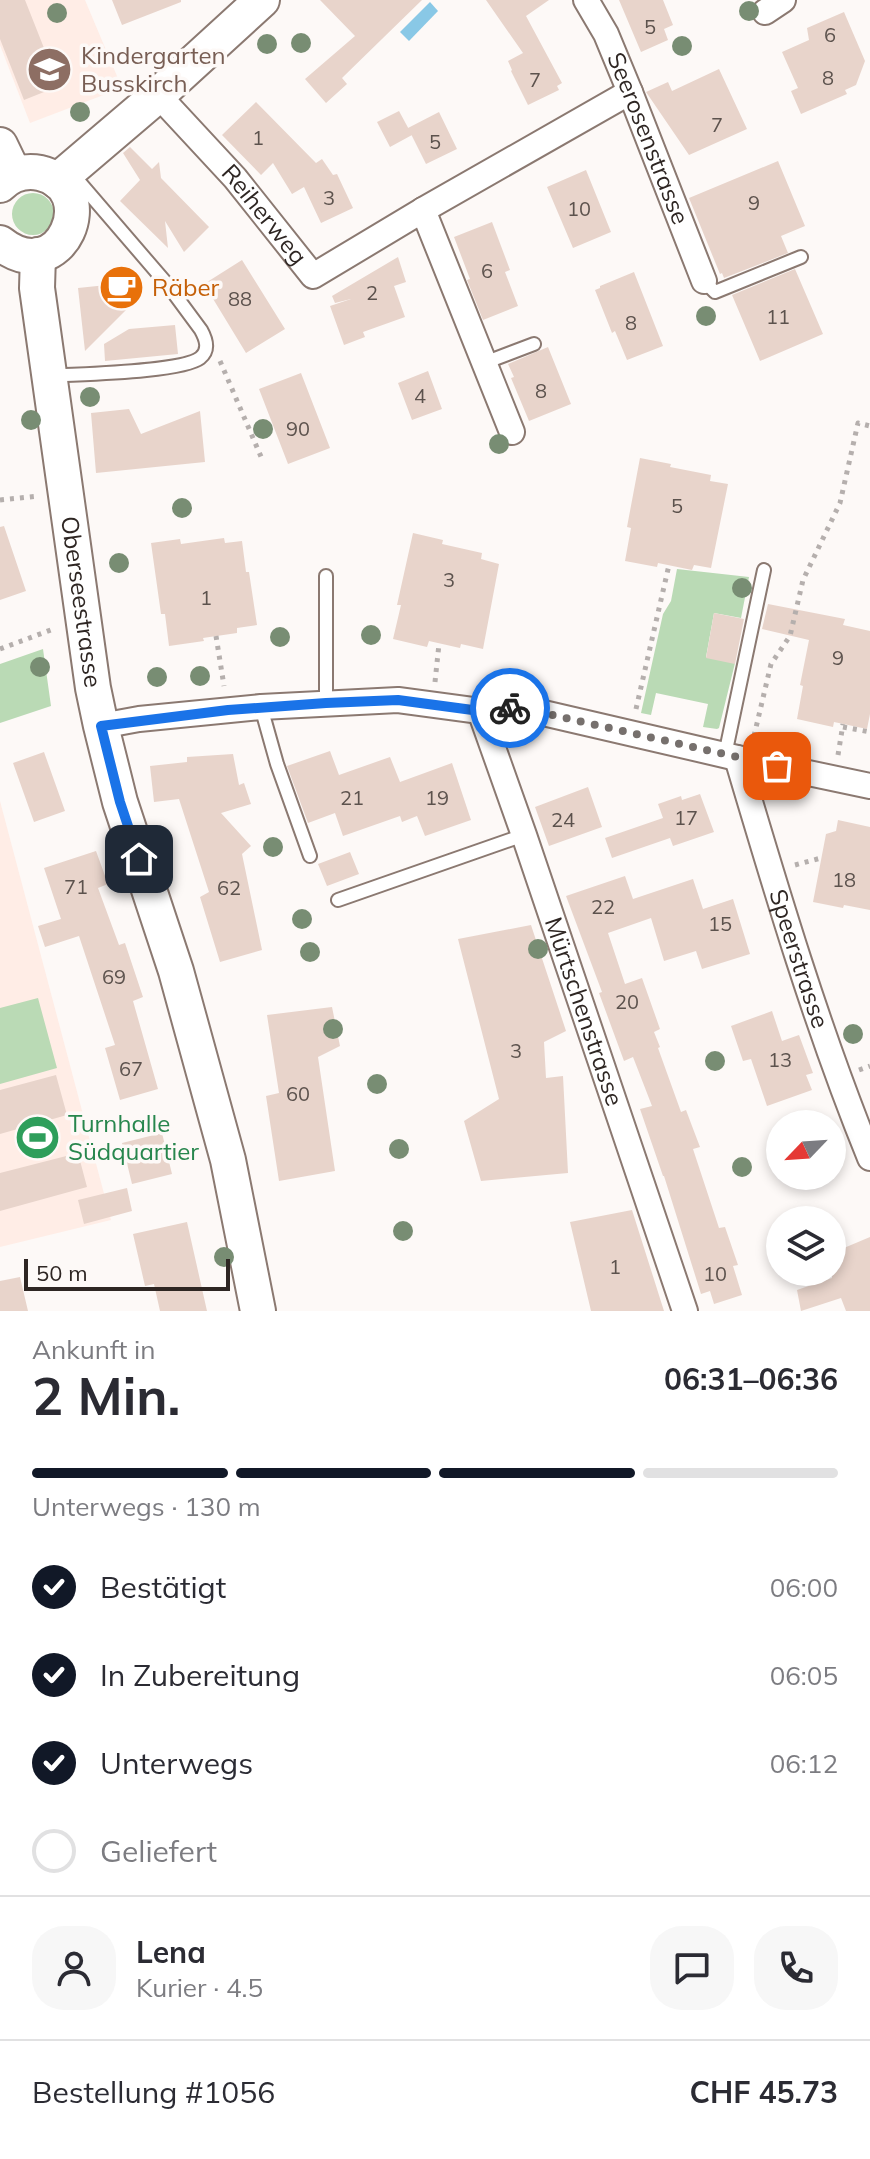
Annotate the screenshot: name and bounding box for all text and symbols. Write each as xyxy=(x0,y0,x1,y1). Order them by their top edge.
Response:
house number: 5 xyxy=(644,14,656,39)
house number: 6 xyxy=(824,22,836,47)
place label: Kindergarten Busskirch xyxy=(81,40,226,98)
school or university icon: Kindergarten Busskirch xyxy=(26,46,74,94)
street label: Seerosenstrasse xyxy=(601,48,696,228)
house number: 8 xyxy=(822,65,834,90)
house number: 7 xyxy=(529,67,541,92)
house number: 7 xyxy=(711,112,723,137)
house number: 1 xyxy=(252,125,264,150)
house number: 5 xyxy=(429,129,441,154)
street label: Reiherweg xyxy=(216,157,314,270)
house number: 3 xyxy=(323,185,335,210)
house number: 9 xyxy=(748,190,760,215)
house number: 10 xyxy=(567,196,591,221)
house number: 6 xyxy=(481,258,493,283)
cafe icon: Räber xyxy=(97,264,145,312)
place label: Räber xyxy=(152,272,219,302)
house number: 2 xyxy=(366,280,378,305)
house number: 88 xyxy=(228,286,252,311)
house number: 11 xyxy=(766,304,790,329)
house number: 8 xyxy=(625,310,637,335)
house number: 8 xyxy=(535,378,547,403)
house number: 4 xyxy=(414,383,426,408)
house number: 90 xyxy=(286,416,310,441)
house number: 5 xyxy=(671,493,683,518)
street label: Oberseestrasse xyxy=(55,514,109,689)
house number: 3 xyxy=(443,567,455,592)
house number: 1 xyxy=(200,585,212,610)
house number: 9 xyxy=(832,645,844,670)
courier xyxy=(470,668,550,748)
icon: bike xyxy=(488,686,532,730)
pin xyxy=(743,732,811,800)
icon: bag xyxy=(755,744,799,788)
house number: 21 xyxy=(340,785,364,810)
house number: 19 xyxy=(425,785,449,810)
house number: 17 xyxy=(674,805,698,830)
house number: 24 xyxy=(551,807,575,832)
pin xyxy=(105,825,173,893)
icon: home xyxy=(117,837,161,881)
house number: 18 xyxy=(832,867,856,892)
house number: 71 xyxy=(64,874,88,899)
house number: 62 xyxy=(217,875,241,900)
street label: Speerstrasse xyxy=(763,885,836,1032)
house number: 22 xyxy=(591,894,615,919)
house number: 15 xyxy=(708,911,732,936)
street label: Mürtschenstrasse xyxy=(539,913,630,1110)
house number: 69 xyxy=(102,964,126,989)
house number: 20 xyxy=(615,989,639,1014)
house number: 3 xyxy=(510,1038,522,1063)
house number: 13 xyxy=(768,1047,792,1072)
house number: 67 xyxy=(119,1056,143,1081)
house number: 60 xyxy=(286,1081,310,1106)
place label: Turnhalle Südquartier xyxy=(68,1108,199,1166)
north arrow xyxy=(766,1110,846,1190)
map controls xyxy=(766,1110,846,1286)
sports icon: Turnhalle Südquartier xyxy=(13,1114,61,1162)
button: layers xyxy=(766,1206,846,1286)
house number: 1 xyxy=(609,1254,621,1279)
scale bar xyxy=(24,1255,230,1291)
text: 50 m xyxy=(36,1259,87,1287)
house number: 10 xyxy=(703,1261,727,1286)
text: Ankunft in xyxy=(32,1333,155,1366)
text: 06:31–06:36 xyxy=(664,1360,838,1398)
text: 2 Min. xyxy=(32,1363,181,1428)
text: Unterwegs · 130 m xyxy=(32,1490,261,1523)
icon: check xyxy=(32,1565,76,1609)
text: Bestätigt xyxy=(100,1568,226,1606)
text: 06:00 xyxy=(770,1571,838,1604)
icon: check xyxy=(32,1653,76,1697)
text: In Zubereitung xyxy=(100,1656,300,1694)
text: 06:05 xyxy=(770,1659,838,1692)
icon: check xyxy=(32,1741,76,1785)
text: Unterwegs xyxy=(100,1744,253,1782)
text: 06:12 xyxy=(770,1747,838,1780)
text: Geliefert xyxy=(100,1832,217,1870)
button: person xyxy=(32,1926,116,2010)
button: chat xyxy=(650,1926,734,2010)
button: phone xyxy=(754,1926,838,2010)
text: Lena xyxy=(136,1933,206,1971)
text: Kurier · 4.5 xyxy=(136,1971,263,2004)
text: Bestellung #1056 xyxy=(32,2073,275,2111)
text: CHF 45.73 xyxy=(689,2073,838,2111)

